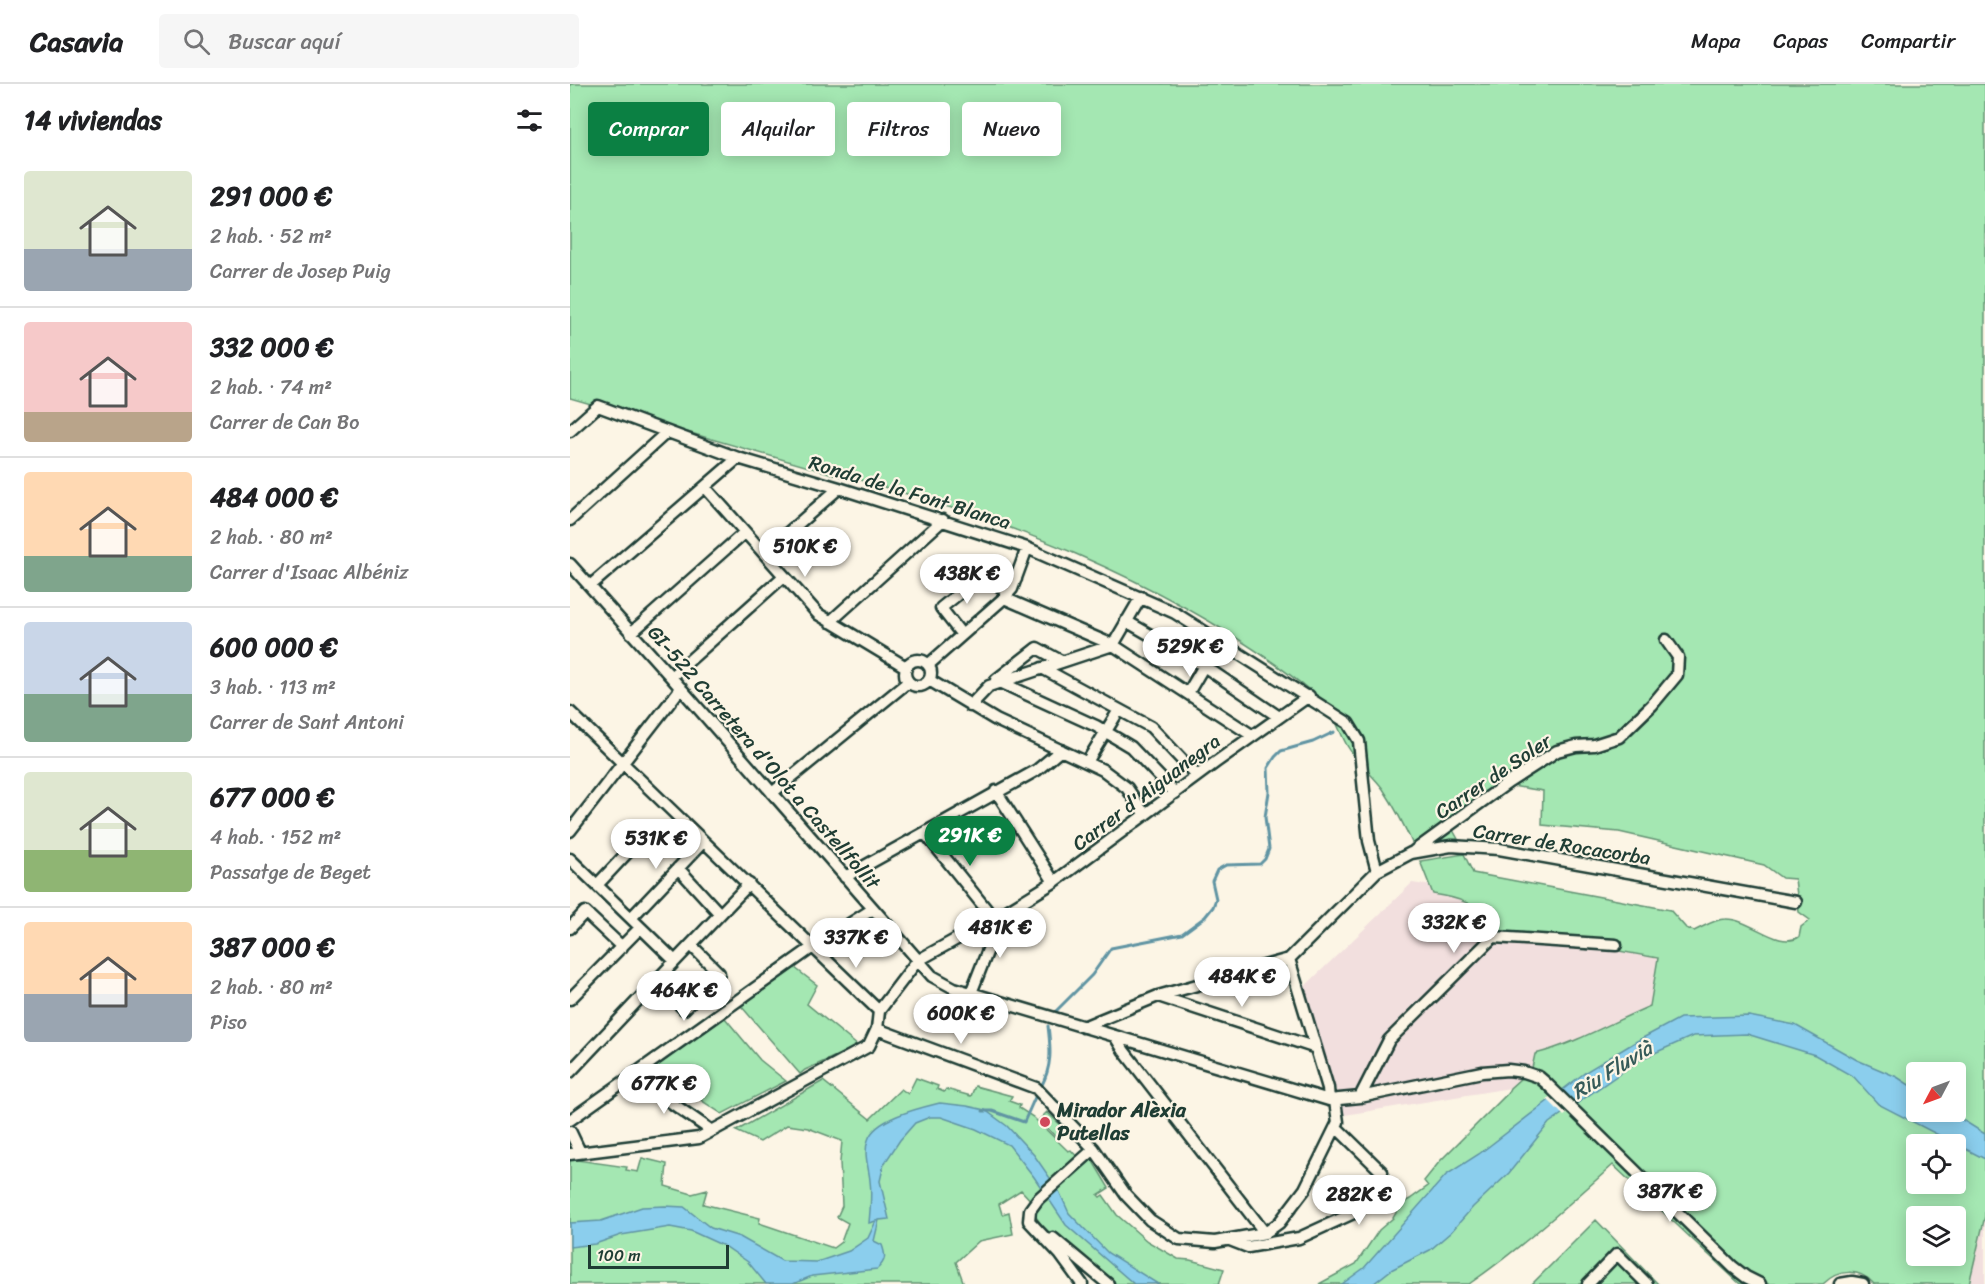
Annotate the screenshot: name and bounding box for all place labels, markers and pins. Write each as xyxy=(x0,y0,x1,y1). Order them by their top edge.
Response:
pin: 510K € xyxy=(756,527,854,578)
pin: 438K € xyxy=(918,554,1016,605)
pin: 529K € xyxy=(1141,627,1239,678)
pin: 291K € xyxy=(921,816,1019,867)
pin: 531K € xyxy=(607,819,705,870)
pin: 332K € xyxy=(1405,903,1503,954)
pin: 481K € xyxy=(951,908,1049,959)
pin: 337K € xyxy=(807,918,905,969)
pin: 484K € xyxy=(1193,957,1291,1008)
pin: 464K € xyxy=(635,971,733,1022)
pin: 600K € xyxy=(912,994,1010,1045)
pin: 677K € xyxy=(615,1064,713,1115)
place label: Mirador Alèxia Putellas xyxy=(1056,1093,1187,1151)
marker: Mirador Alèxia Putellas xyxy=(1038,1115,1052,1129)
pin: 387K € xyxy=(1621,1172,1719,1223)
pin: 282K € xyxy=(1310,1175,1408,1226)

